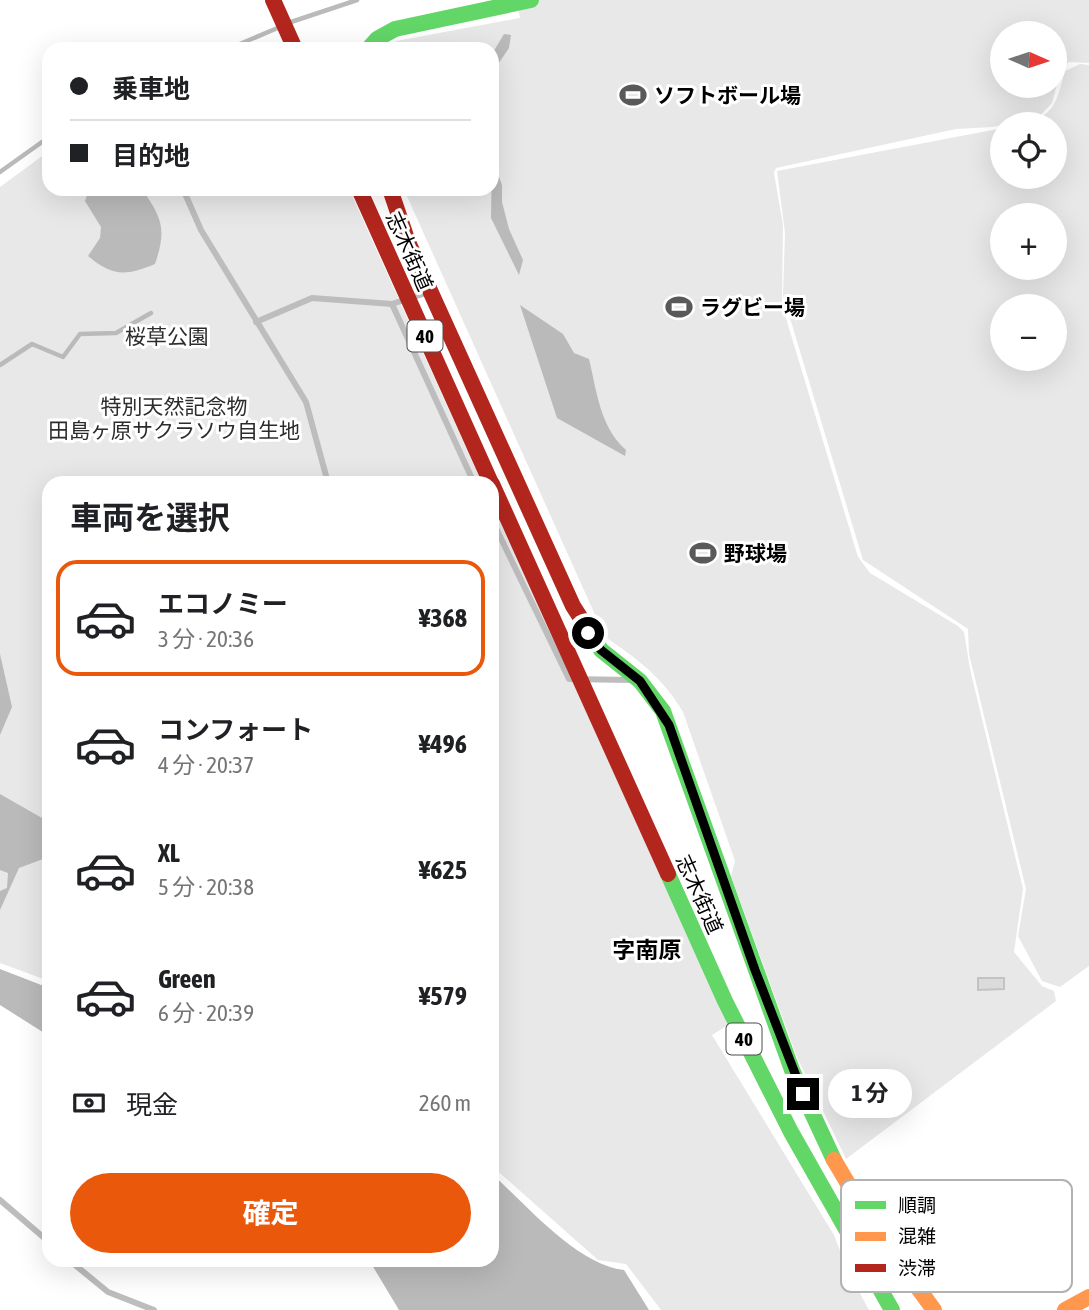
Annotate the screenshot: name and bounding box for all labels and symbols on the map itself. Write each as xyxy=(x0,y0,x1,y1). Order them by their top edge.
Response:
north arrow xyxy=(990,21,1068,98)
sports icon: ソフトボール場 xyxy=(618,80,648,110)
place label: ソフトボール場 xyxy=(654,83,801,107)
street label: 志木街道 xyxy=(382,208,438,294)
sports icon: ラグビー場 xyxy=(664,292,694,322)
place label: ラグビー場 xyxy=(700,295,805,319)
road number: 40 xyxy=(408,320,442,352)
park label: 桜草公園 xyxy=(125,324,209,348)
park label: 特別天然記念物 田島ヶ原サクラソウ自生地 xyxy=(48,394,300,442)
sports icon: 野球場 xyxy=(688,538,718,568)
place label: 野球場 xyxy=(724,541,787,565)
route start xyxy=(572,617,604,649)
street label: 志木街道 xyxy=(672,851,728,937)
district label: 字南原 xyxy=(613,937,682,963)
road number: 40 xyxy=(726,1023,762,1054)
callout: 1 分 xyxy=(828,1070,912,1118)
route end xyxy=(787,1078,819,1110)
legend xyxy=(841,1180,1072,1292)
text: 順調 xyxy=(898,1194,936,1216)
text: 混雑 xyxy=(898,1225,936,1247)
text: 渋滞 xyxy=(898,1257,936,1279)

